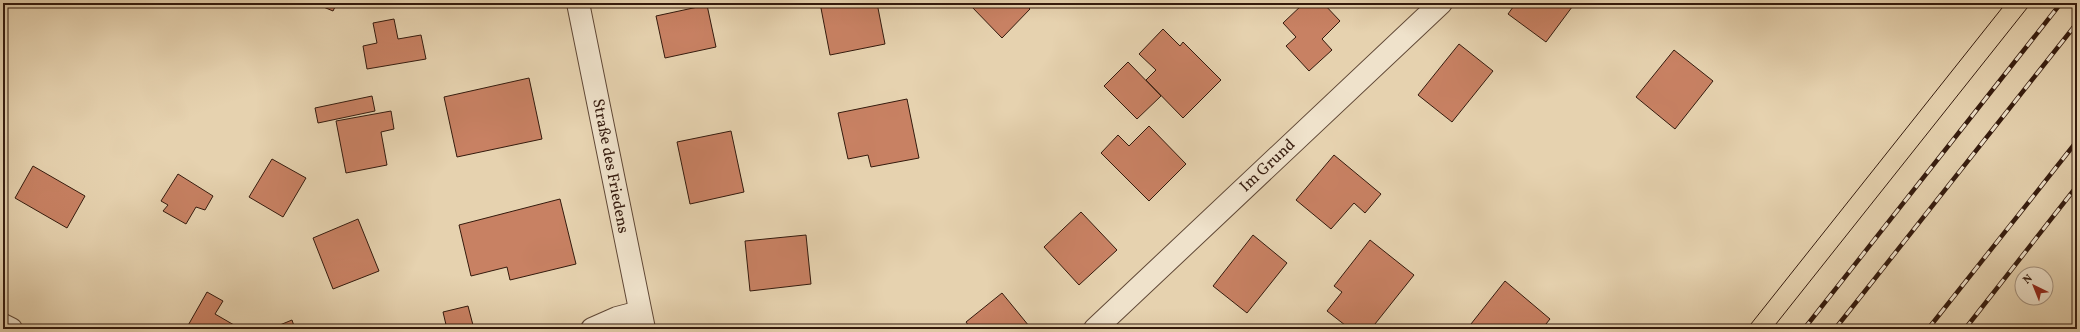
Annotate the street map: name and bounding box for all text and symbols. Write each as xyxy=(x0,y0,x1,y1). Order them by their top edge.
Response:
street label: Straße des Friedens xyxy=(586,97,634,235)
street label: Im Grund xyxy=(1235,134,1301,198)
north arrow xyxy=(2014,266,2054,306)
text: N xyxy=(2020,272,2036,288)

